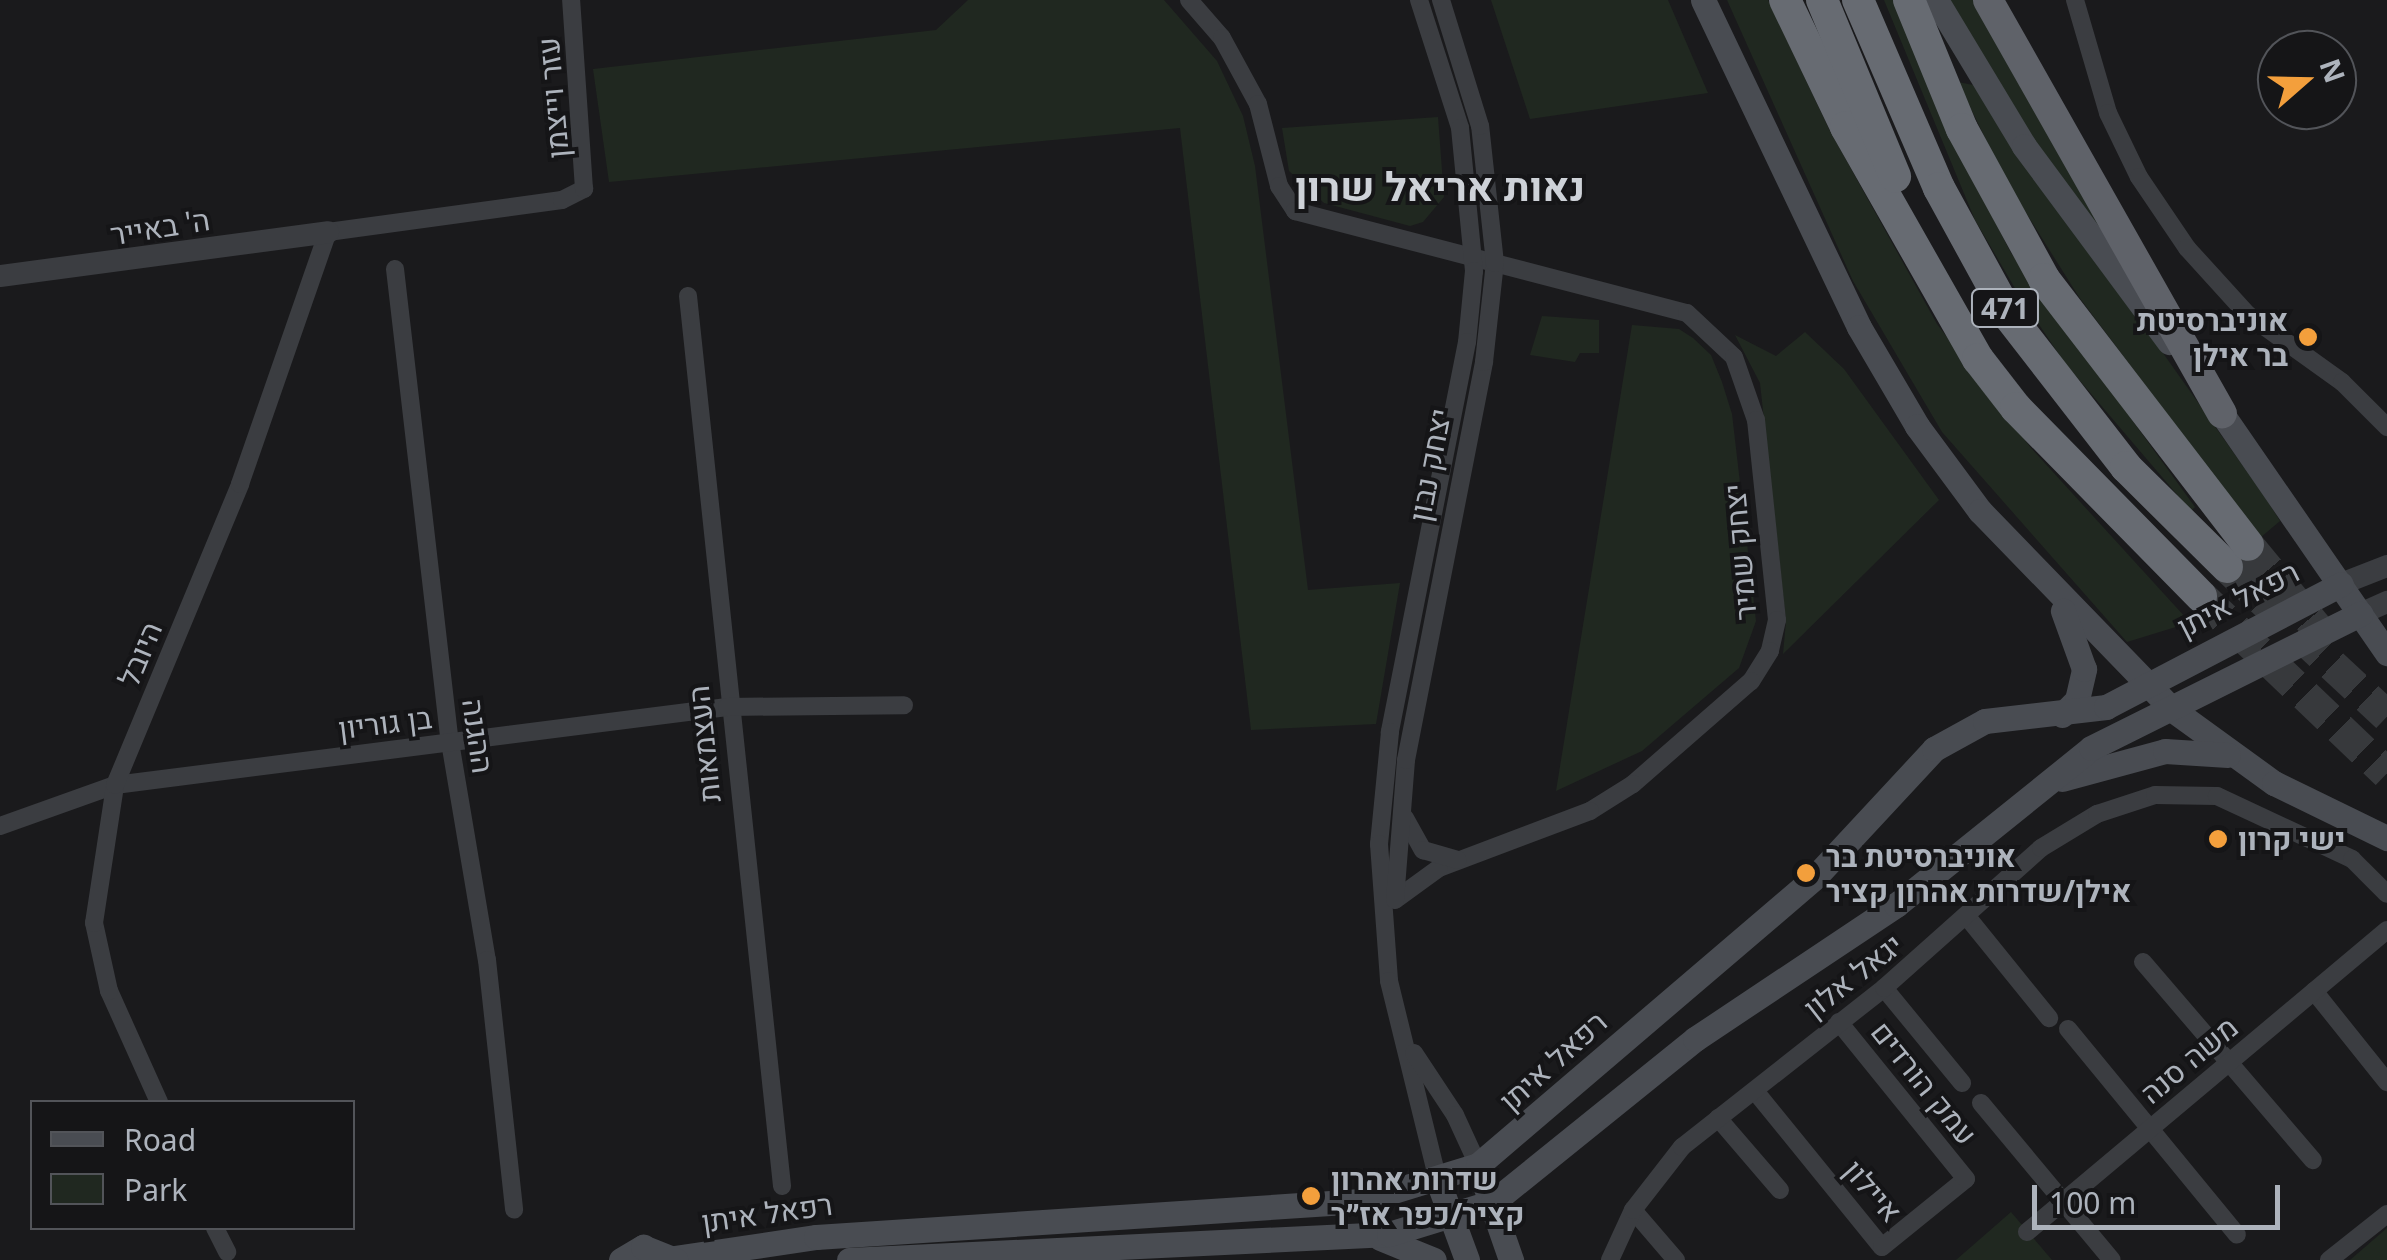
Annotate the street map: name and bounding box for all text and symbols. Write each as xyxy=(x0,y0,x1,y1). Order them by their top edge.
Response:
north arrow xyxy=(2257,30,2357,130)
street label: עזר וייצמן xyxy=(530,36,576,160)
text: N xyxy=(2312,53,2355,88)
district label: נאות אריאל שרון xyxy=(1295,162,1585,210)
street label: ה' באייר xyxy=(108,201,212,253)
road number: 471 xyxy=(1970,285,2040,331)
place label: אוניברסיטת בר אילן xyxy=(2137,302,2288,372)
marker: אוניברסיטת בר אילן xyxy=(2297,326,2319,348)
street label: יצחק נבון xyxy=(1401,405,1459,525)
street label: יצחק שמיר xyxy=(1716,482,1764,622)
street label: רפאל איתן xyxy=(2171,553,2305,645)
street label: היובל xyxy=(110,616,170,692)
street label: העצמאות xyxy=(680,684,728,804)
street label: ההגנה xyxy=(455,696,501,776)
street label: בן גוריון xyxy=(336,699,434,747)
place label: ישי קרון xyxy=(2238,821,2345,857)
marker: ישי קרון xyxy=(2207,828,2229,850)
place label: אוניברסיטת בר אילן/שדרות אהרון קציר xyxy=(1826,838,2131,908)
marker: אוניברסיטת בר אילן/שדרות אהרון קציר xyxy=(1795,862,1817,884)
street label: יגאל אלון xyxy=(1797,926,1909,1026)
street label: רפאל איתן xyxy=(1492,1004,1614,1118)
street label: משה סנה xyxy=(2133,1009,2245,1111)
street label: עמק הורדים xyxy=(1864,1014,1984,1152)
legend xyxy=(30,1100,355,1230)
text: Road xyxy=(124,1119,196,1160)
street label: איילון xyxy=(1836,1153,1910,1229)
place label: שדרות אהרון קציר/כפר אז״ר xyxy=(1331,1161,1524,1232)
scale bar xyxy=(2037,1165,2284,1227)
text: Park xyxy=(124,1169,187,1210)
text: 100 m xyxy=(2049,1182,2136,1223)
marker: שדרות אהרון קציר/כפר אז״ר xyxy=(1300,1185,1322,1207)
street label: רפאל איתן xyxy=(699,1186,835,1240)

